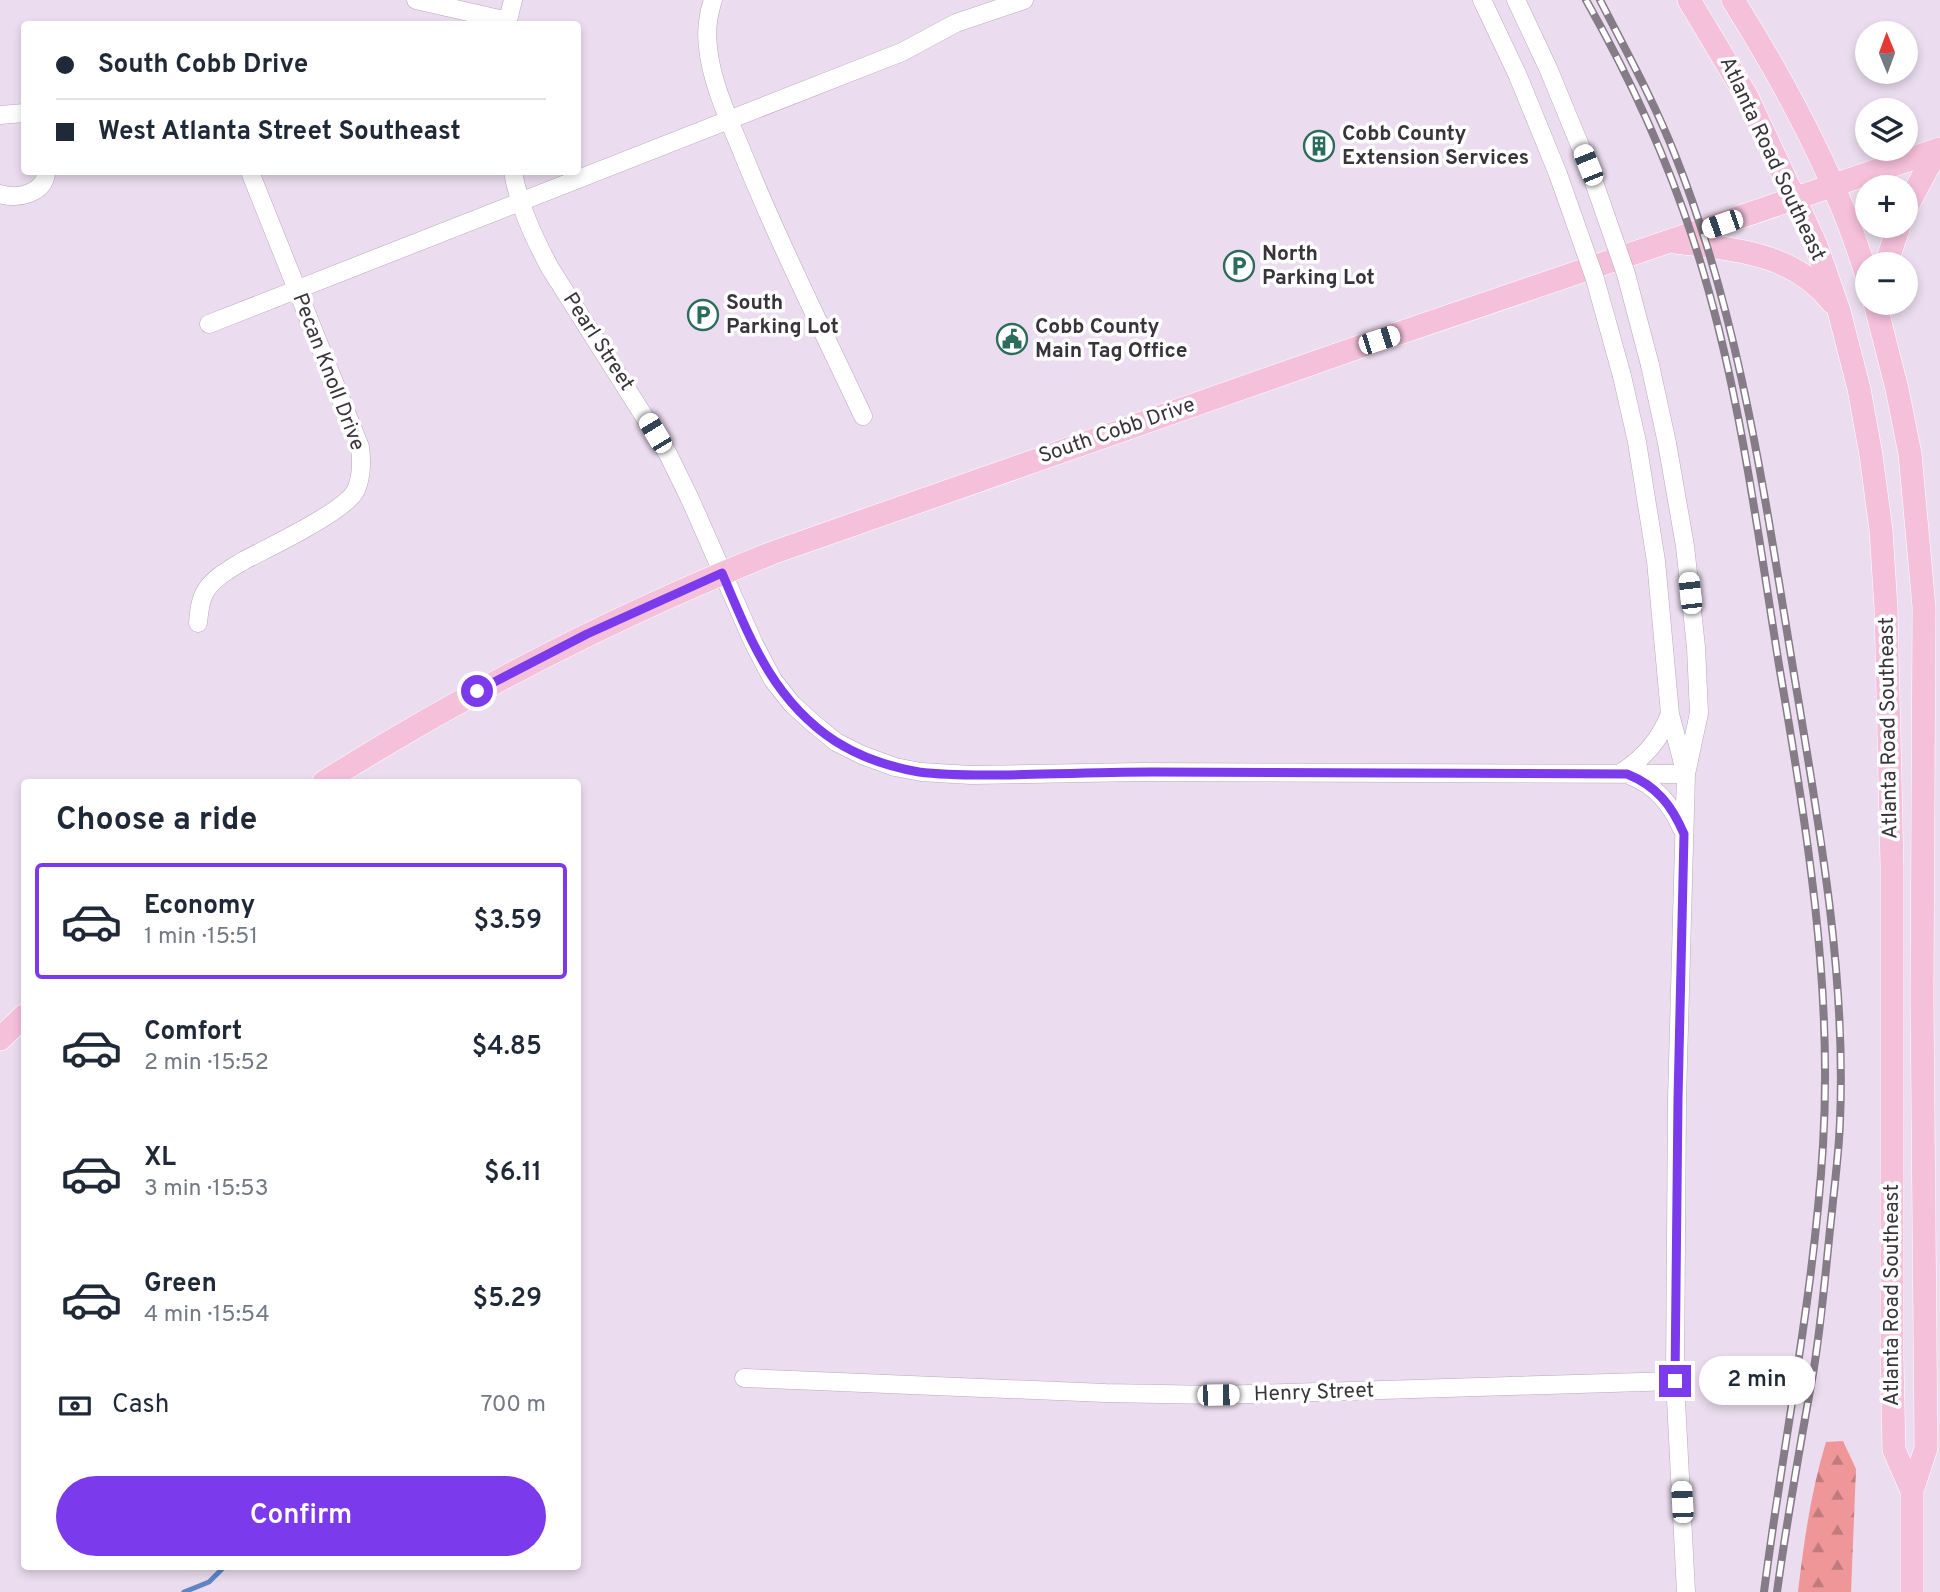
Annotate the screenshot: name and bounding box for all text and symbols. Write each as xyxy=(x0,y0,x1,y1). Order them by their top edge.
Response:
north arrow xyxy=(1855,21,1918,84)
map controls xyxy=(1855,21,1918,315)
text: South Cobb Drive xyxy=(98,49,308,82)
street label: Atlanta Road Southeast xyxy=(1713,53,1831,265)
button: layers xyxy=(1855,98,1918,161)
text: West Atlanta Street Southeast xyxy=(98,116,461,149)
place label: Cobb County Extension Services xyxy=(1342,121,1529,172)
building icon: Cobb County Extension Services xyxy=(1302,129,1336,163)
car xyxy=(1571,142,1606,188)
button: + xyxy=(1855,175,1918,238)
car xyxy=(1699,207,1746,241)
place label: North Parking Lot xyxy=(1262,241,1375,292)
parking icon: North Parking Lot xyxy=(1222,249,1256,283)
button: − xyxy=(1855,252,1918,315)
street label: Pearl Street xyxy=(556,288,640,396)
street label: Pecan Knoll Drive xyxy=(286,289,370,455)
place label: South Parking Lot xyxy=(726,290,839,341)
parking icon: South Parking Lot xyxy=(686,298,720,332)
place label: Cobb County Main Tag Office xyxy=(1035,314,1187,365)
public building icon: Cobb County Main Tag Office xyxy=(995,322,1029,356)
car xyxy=(1356,324,1403,356)
street label: South Cobb Drive xyxy=(1035,392,1199,470)
car xyxy=(636,410,675,456)
car xyxy=(1678,571,1703,615)
street label: Atlanta Road Southeast xyxy=(1874,617,1904,839)
route start xyxy=(461,675,493,707)
text: Choose a ride xyxy=(56,801,257,841)
icon: car xyxy=(60,890,123,953)
text: Economy xyxy=(144,890,255,923)
text: $3.59 xyxy=(473,905,542,938)
text: 1 min · 15:51 xyxy=(144,923,258,952)
icon: car xyxy=(60,1016,123,1079)
text: Comfort xyxy=(144,1016,242,1049)
text: $4.85 xyxy=(472,1031,542,1064)
text: 2 min · 15:52 xyxy=(144,1049,269,1078)
icon: car xyxy=(60,1142,123,1205)
text: XL xyxy=(144,1142,176,1175)
text: $6.11 xyxy=(484,1157,542,1190)
text: 3 min · 15:53 xyxy=(144,1175,269,1204)
street label: Atlanta Road Southeast xyxy=(1879,1184,1906,1406)
icon: car xyxy=(60,1268,123,1331)
text: Green xyxy=(144,1268,217,1301)
text: $5.29 xyxy=(473,1283,542,1316)
text: 4 min · 15:54 xyxy=(144,1301,270,1330)
callout: 2 min xyxy=(1700,1356,1815,1406)
route end xyxy=(1659,1365,1691,1397)
text: 2 min xyxy=(1727,1366,1787,1395)
street label: Henry Street xyxy=(1253,1377,1375,1409)
car xyxy=(1197,1384,1240,1406)
icon: cash xyxy=(56,1387,94,1425)
text: Cash xyxy=(112,1389,169,1422)
text: 700 m xyxy=(480,1391,546,1420)
button: Confirm xyxy=(56,1476,546,1556)
car xyxy=(1671,1480,1694,1524)

